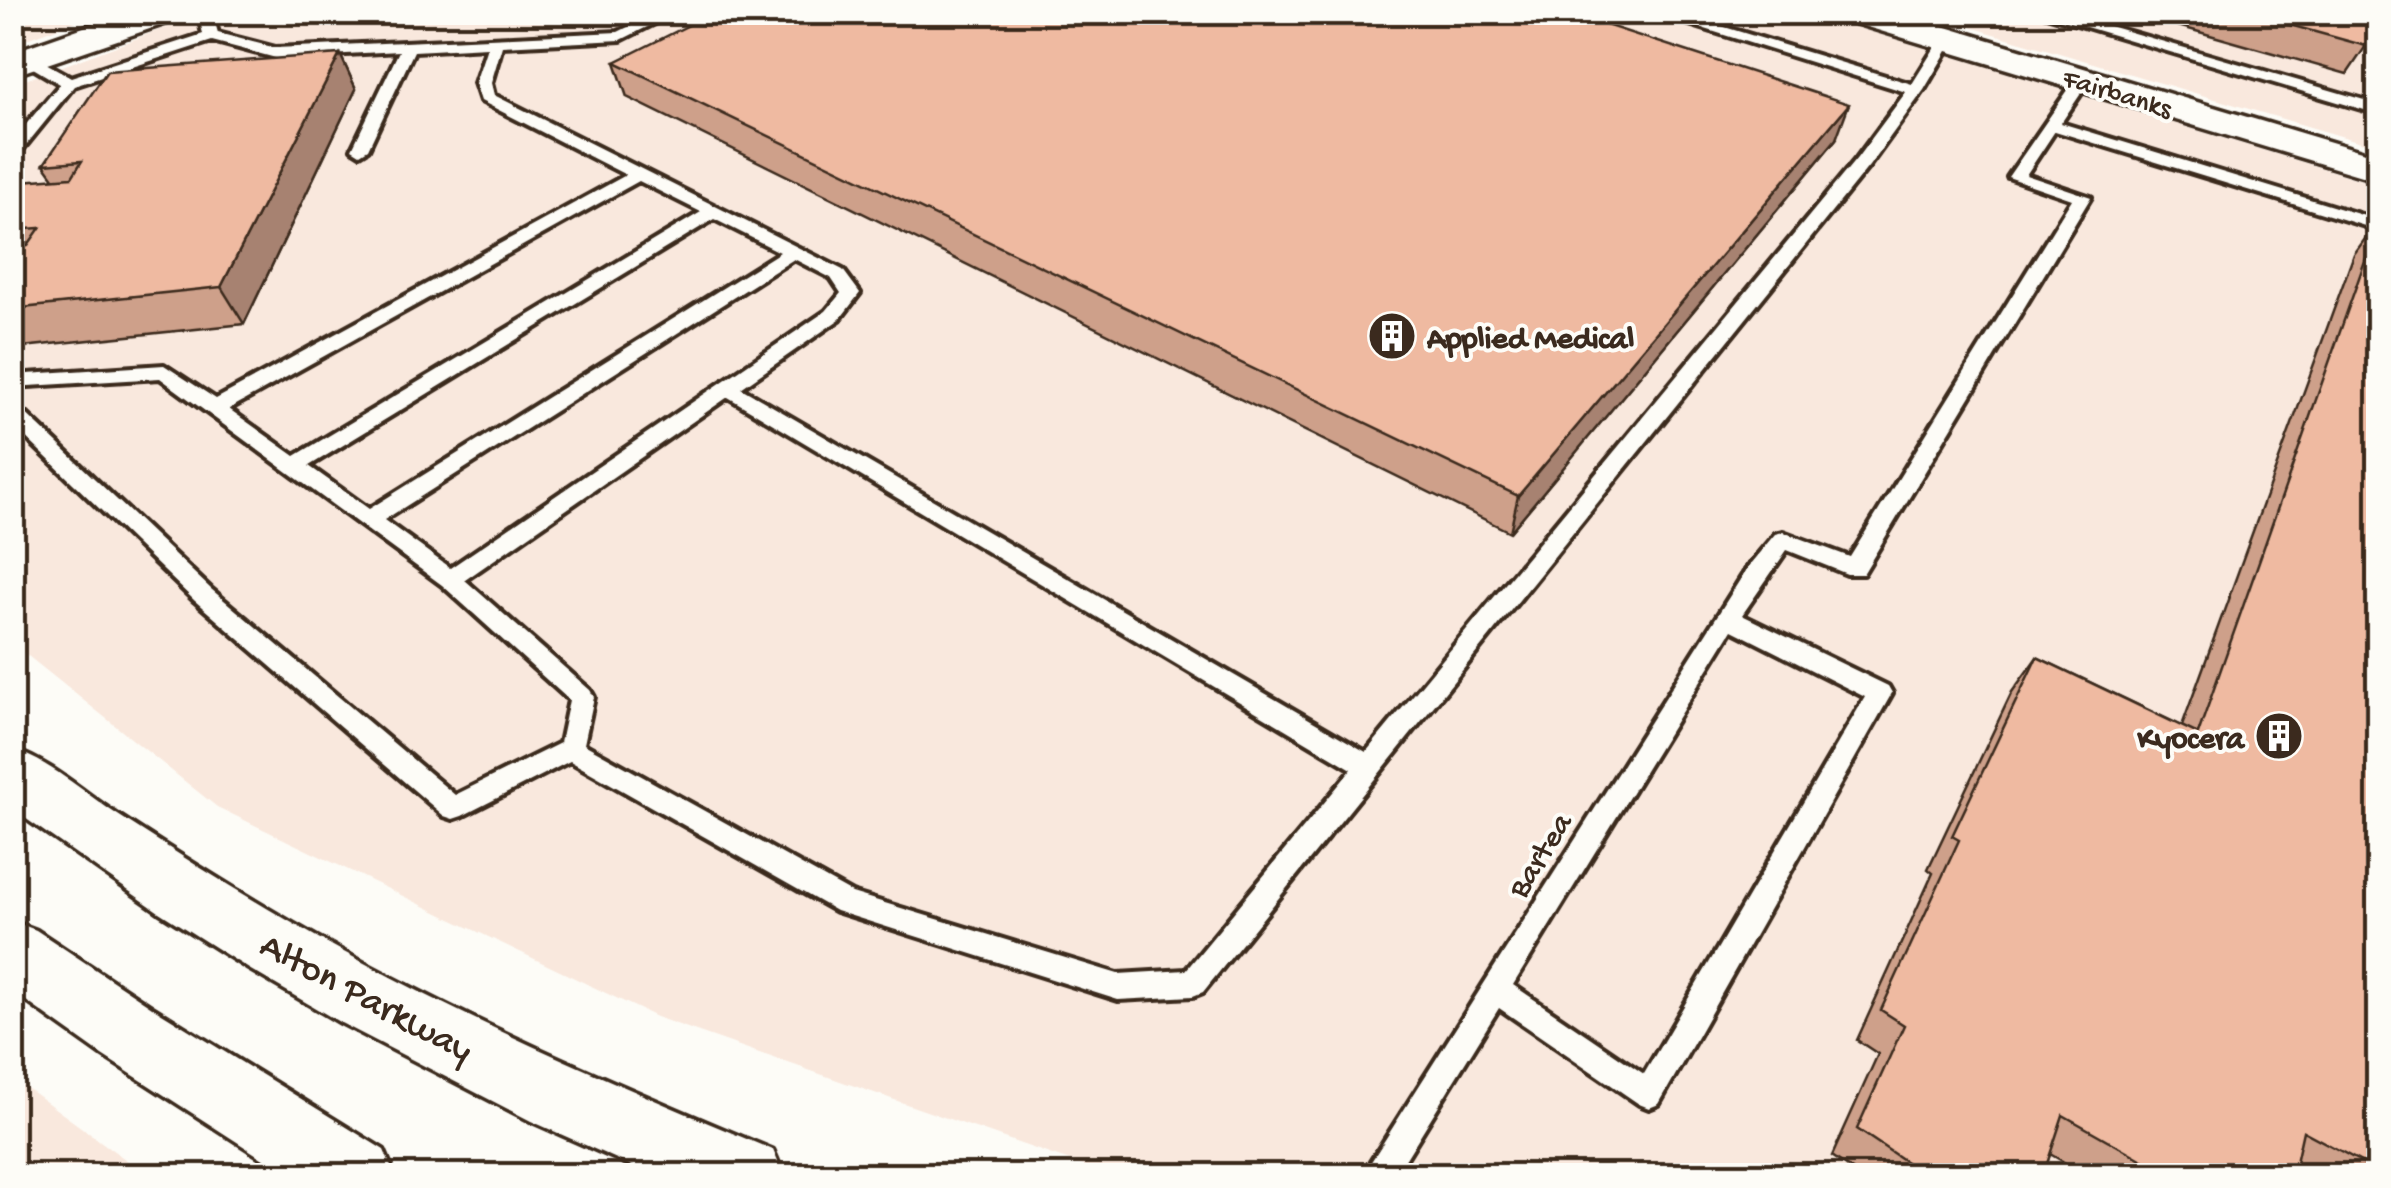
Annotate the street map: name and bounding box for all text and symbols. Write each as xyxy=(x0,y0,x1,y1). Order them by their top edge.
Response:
street label: Fairbanks xyxy=(2057,63,2176,128)
building icon: Applied Medical xyxy=(1366,310,1418,362)
place label: Applied Medical xyxy=(1426,322,1634,360)
building icon: Kyocera xyxy=(2253,710,2305,762)
place label: Kyocera xyxy=(2137,722,2246,760)
street label: Bartea xyxy=(1501,806,1584,907)
street label: Alton Parkway xyxy=(251,926,479,1075)

